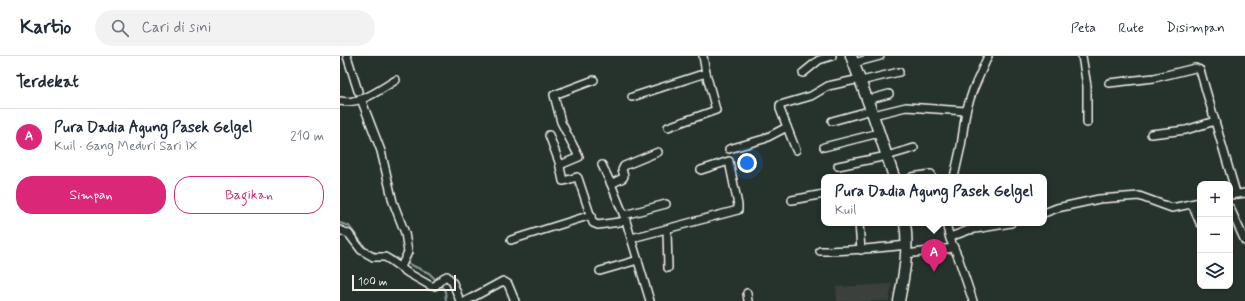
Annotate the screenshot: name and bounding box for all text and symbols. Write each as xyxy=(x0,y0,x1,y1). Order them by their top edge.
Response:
search box xyxy=(95,10,375,46)
text: Kartio xyxy=(20,15,71,40)
icon: search xyxy=(109,17,131,39)
text: Cari di sini xyxy=(141,18,211,38)
text: Peta xyxy=(1071,19,1096,37)
text: Rute xyxy=(1118,19,1144,37)
text: Disimpan xyxy=(1166,19,1225,37)
text: Terdekat xyxy=(16,71,79,93)
text: Pura Dadia Agung Pasek Gelgel xyxy=(54,118,253,138)
text: A xyxy=(25,128,33,145)
text: 210 m xyxy=(290,128,324,145)
text: Kuil · Gang Meduri Sari IX xyxy=(54,138,197,155)
your location xyxy=(737,153,757,173)
popup xyxy=(821,174,1047,226)
button: Simpan xyxy=(16,176,166,214)
button: Bagikan xyxy=(174,176,324,214)
map controls xyxy=(1197,181,1233,289)
button: + xyxy=(1197,181,1233,217)
text: Pura Dadia Agung Pasek Gelgel xyxy=(835,182,1033,202)
text: Kuil xyxy=(835,202,856,219)
button: − xyxy=(1197,217,1233,253)
pin: A xyxy=(921,239,947,272)
button: layers xyxy=(1197,253,1233,289)
scale bar xyxy=(352,273,456,292)
text: 100 m xyxy=(358,275,388,289)

